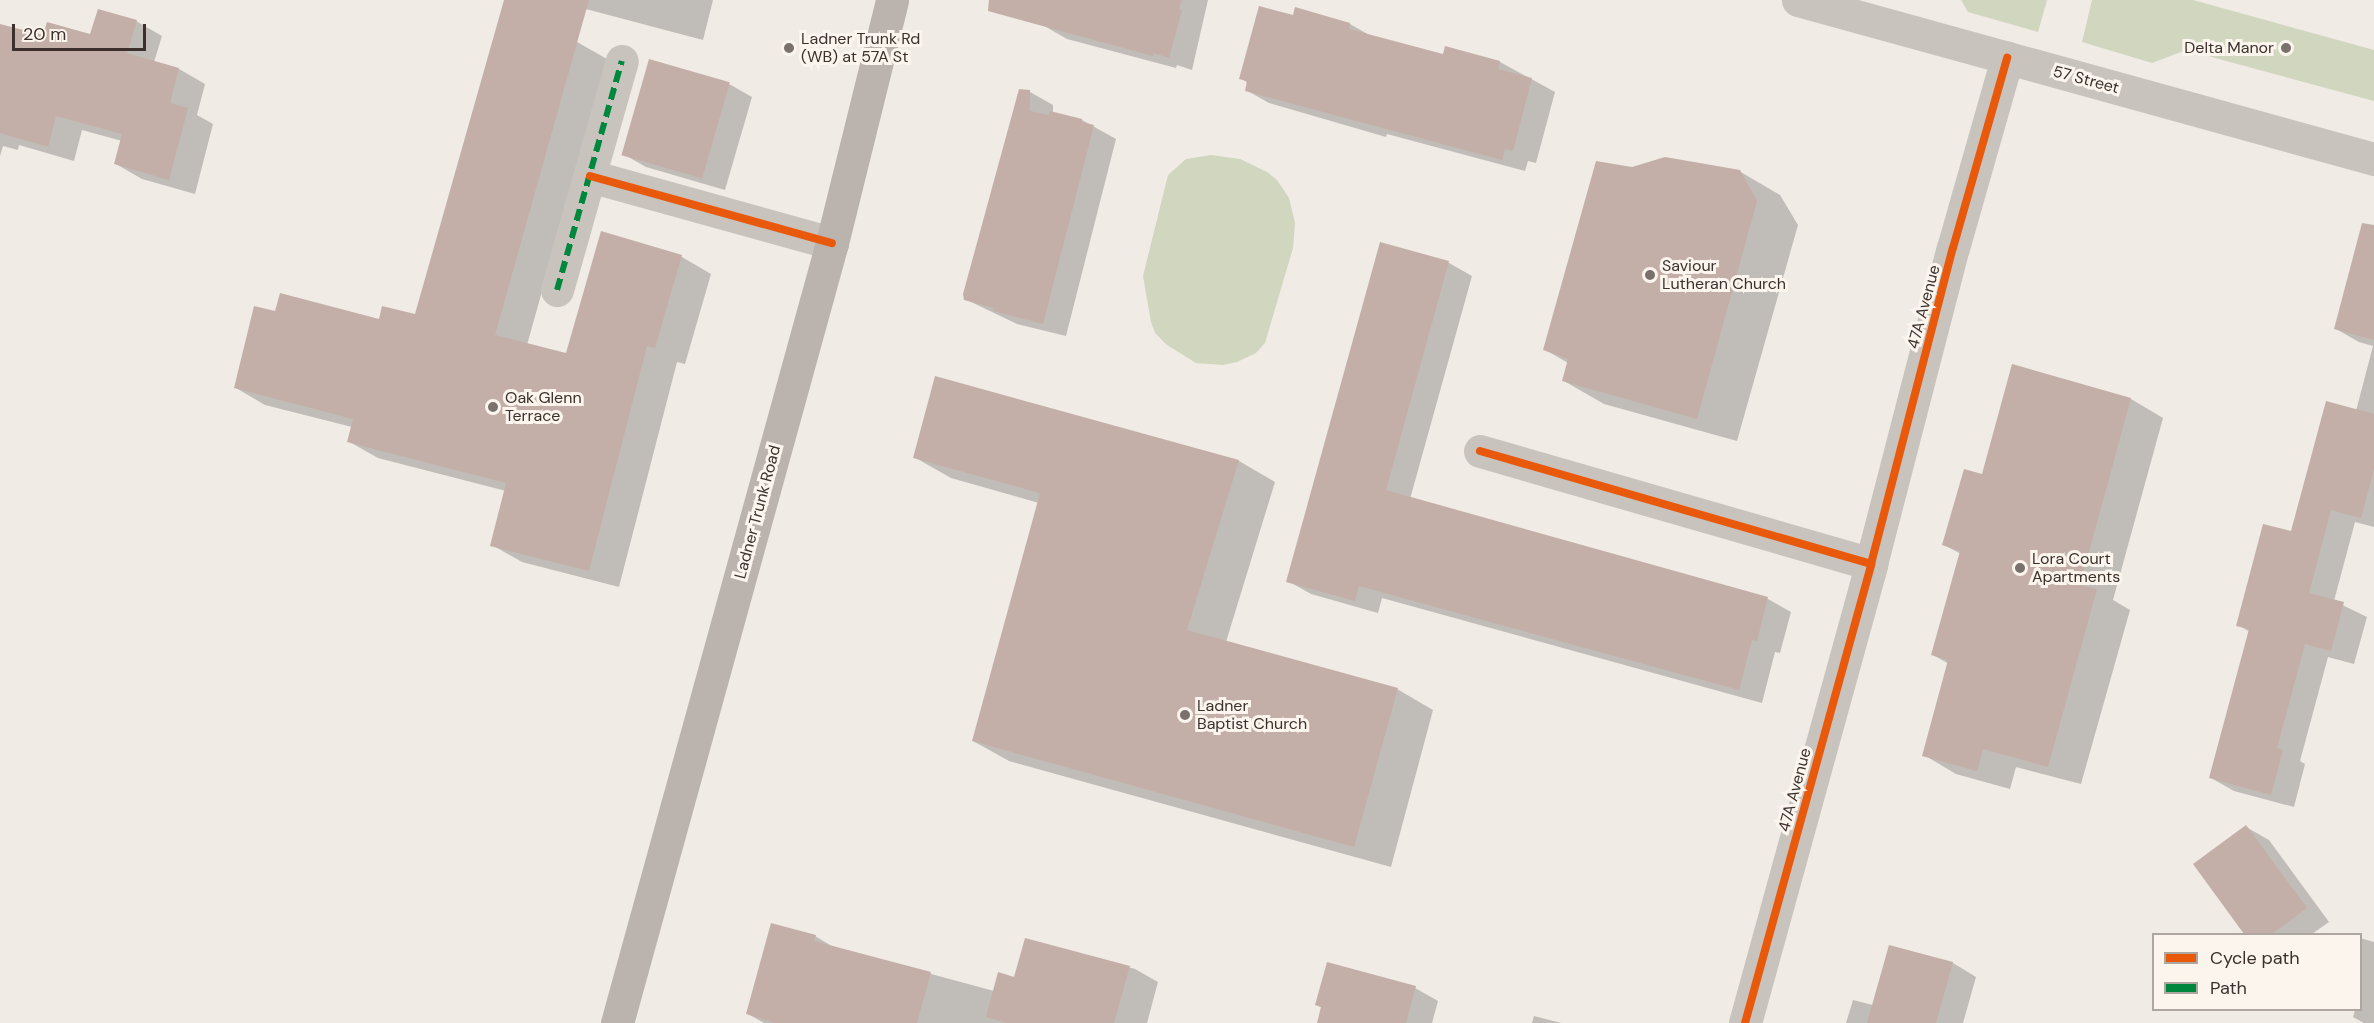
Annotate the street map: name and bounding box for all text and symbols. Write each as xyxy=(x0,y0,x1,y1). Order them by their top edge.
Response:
scale bar xyxy=(15,12,148,50)
text: 20 m xyxy=(23,22,66,46)
place label: Ladner Trunk Rd (WB) at 57A St xyxy=(801,29,920,67)
place label: Delta Manor xyxy=(2184,38,2274,58)
marker: Ladner Trunk Rd (WB) at 57A St xyxy=(782,41,796,55)
marker: Delta Manor xyxy=(2279,41,2293,55)
street label: 57 Street xyxy=(2051,62,2121,98)
place label: Saviour Lutheran Church xyxy=(1662,256,1786,294)
street label: 47A Avenue xyxy=(1904,263,1944,351)
marker: Saviour Lutheran Church xyxy=(1643,268,1657,282)
place label: Oak Glenn Terrace xyxy=(505,388,582,426)
marker: Oak Glenn Terrace xyxy=(486,400,500,414)
street label: Ladner Trunk Road xyxy=(731,443,785,581)
place label: Lora Court Apartments xyxy=(2032,549,2120,587)
marker: Lora Court Apartments xyxy=(2013,561,2027,575)
place label: Ladner Baptist Church xyxy=(1197,696,1307,734)
marker: Ladner Baptist Church xyxy=(1178,708,1192,722)
street label: 47A Avenue xyxy=(1775,746,1815,834)
legend xyxy=(2152,933,2362,1011)
text: Cycle path xyxy=(2210,946,2300,970)
text: Path xyxy=(2210,976,2247,1000)

